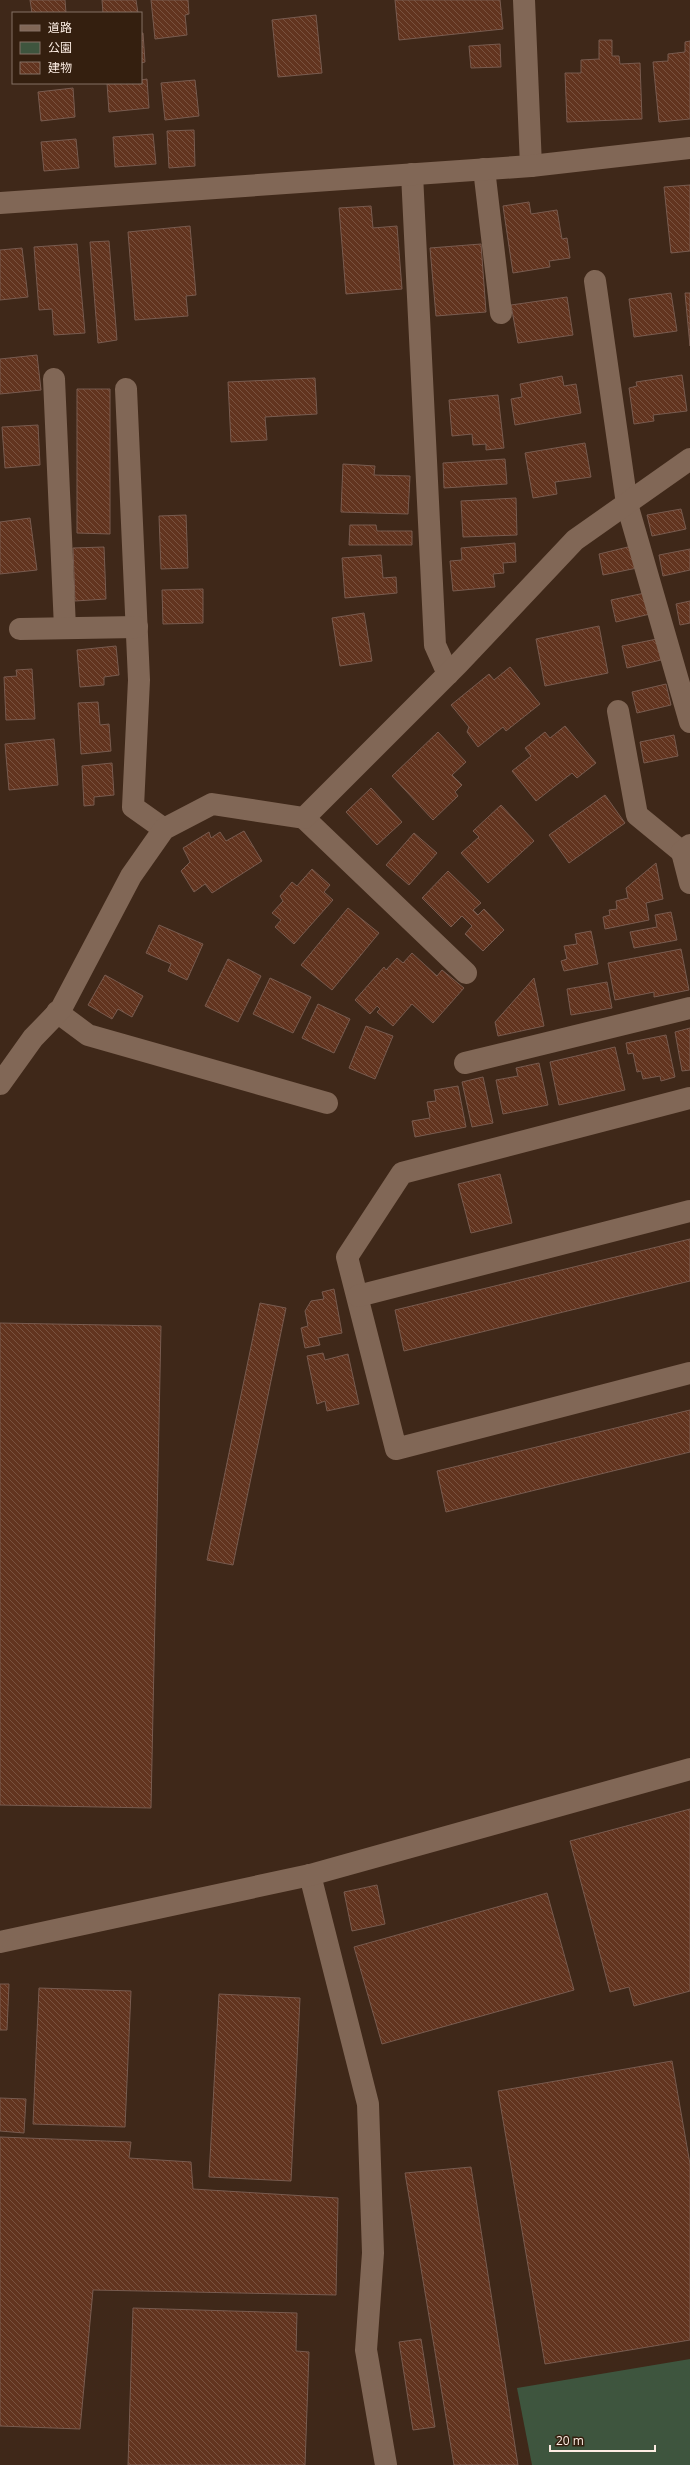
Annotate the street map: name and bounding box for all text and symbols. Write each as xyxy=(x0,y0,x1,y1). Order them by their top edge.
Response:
legend xyxy=(12,12,142,84)
text: 道路 xyxy=(48,19,72,36)
text: 公園 xyxy=(48,39,72,56)
text: 建物 xyxy=(48,59,72,76)
scale bar xyxy=(550,2427,655,2453)
text: 20 m xyxy=(556,2432,584,2449)

